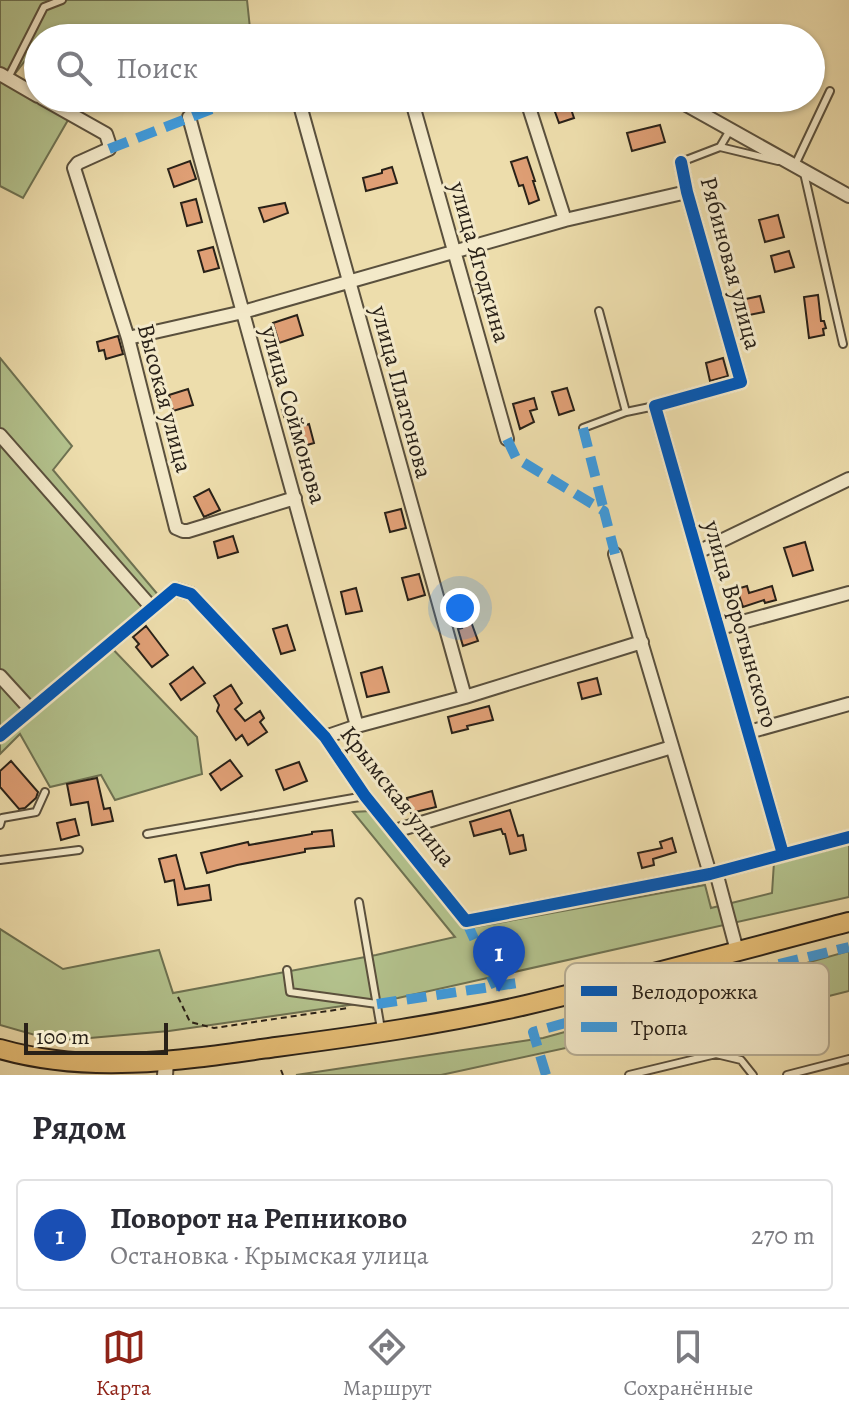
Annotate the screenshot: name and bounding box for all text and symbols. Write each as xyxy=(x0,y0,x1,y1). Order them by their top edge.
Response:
search box xyxy=(24,24,825,112)
icon: search xyxy=(52,46,96,90)
text: Поиск xyxy=(116,48,198,88)
street label: Рябиновая улица xyxy=(693,173,769,353)
street label: улица Ягодкина xyxy=(441,177,518,346)
street label: улица Платонова xyxy=(363,301,440,482)
street label: Высокая улица xyxy=(130,320,200,476)
street label: улица Соймонова xyxy=(253,321,335,508)
street label: улица Воротынского xyxy=(696,516,786,731)
your location xyxy=(440,588,480,628)
street label: Крымская улица xyxy=(333,719,463,873)
pin: 1 xyxy=(473,926,525,992)
legend xyxy=(565,963,829,1055)
text: Велодорожка xyxy=(631,977,759,1007)
text: Тропа xyxy=(631,1013,689,1043)
scale bar xyxy=(24,1019,168,1055)
text: 100 m xyxy=(36,1022,90,1052)
text: Рядом xyxy=(32,1104,126,1151)
text: Поворот на Репниково xyxy=(110,1198,407,1238)
text: 1 xyxy=(55,1218,65,1253)
text: 270 m xyxy=(751,1218,815,1253)
text: Остановка · Крымская улица xyxy=(110,1238,429,1273)
tab: Карта xyxy=(96,1325,151,1403)
tab: Маршрут xyxy=(343,1325,432,1403)
tab: Сохранённые xyxy=(623,1325,753,1403)

